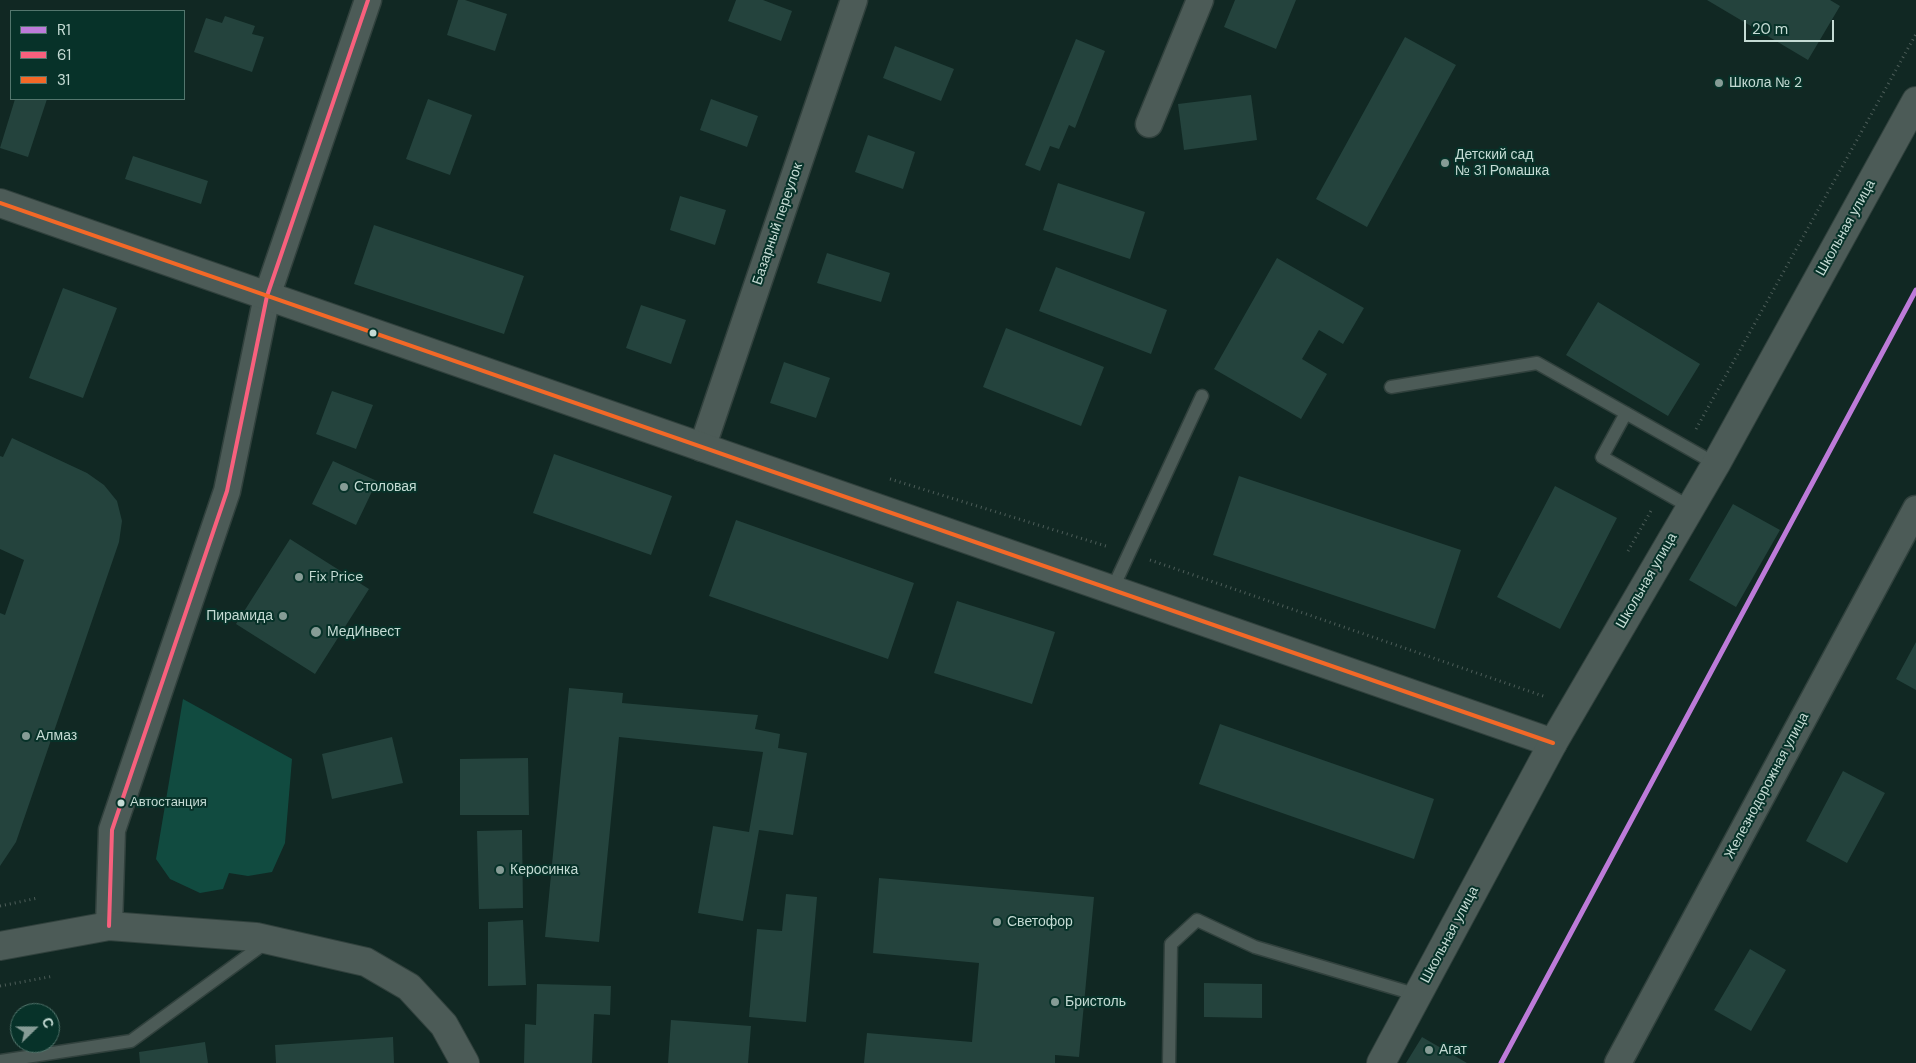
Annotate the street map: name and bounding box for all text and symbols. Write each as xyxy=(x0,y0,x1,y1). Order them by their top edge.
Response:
legend xyxy=(10,10,185,100)
scale bar xyxy=(1746,10,1836,42)
text: 20 m xyxy=(1752,19,1788,39)
text: R1 xyxy=(57,20,71,40)
text: 61 xyxy=(57,45,71,65)
text: 31 xyxy=(57,70,70,90)
place label: Школа № 2 xyxy=(1729,75,1802,91)
marker: Школа № 2 xyxy=(1713,77,1725,89)
place label: Детский сад № 31 Ромашка xyxy=(1455,147,1549,180)
marker: Детский сад № 31 Ромашка xyxy=(1439,157,1451,169)
street label: Базарный переулок xyxy=(749,161,807,287)
street label: Школьная улица xyxy=(1813,177,1879,279)
unlabelled marker xyxy=(368,328,378,338)
place label: Столовая xyxy=(354,479,417,495)
marker: Столовая xyxy=(338,481,350,493)
street label: Школьная улица xyxy=(1613,530,1681,632)
place label: Fix Price xyxy=(309,569,363,585)
marker: Fix Price xyxy=(293,571,305,583)
place label: Пирамида xyxy=(206,608,273,624)
marker: Пирамида xyxy=(277,610,289,622)
place label: МедИнвест xyxy=(327,624,401,640)
marker: МедИнвест xyxy=(309,625,323,639)
street label: Железнодорожная улица xyxy=(1721,710,1813,862)
place label: Алмаз xyxy=(36,728,77,744)
marker: Алмаз xyxy=(20,730,32,742)
place label: Автостанция xyxy=(130,795,207,811)
marker: Автостанция xyxy=(116,798,126,808)
place label: Керосинка xyxy=(510,862,578,878)
marker: Керосинка xyxy=(494,864,506,876)
street label: Школьная улица xyxy=(1417,884,1483,986)
place label: Светофор xyxy=(1007,914,1073,930)
marker: Светофор xyxy=(991,916,1003,928)
place label: Бристоль xyxy=(1065,994,1126,1010)
marker: Бристоль xyxy=(1049,996,1061,1008)
north arrow xyxy=(10,1003,60,1053)
text: С xyxy=(38,1015,58,1031)
place label: Агат xyxy=(1439,1042,1467,1058)
marker: Агат xyxy=(1423,1044,1435,1056)

